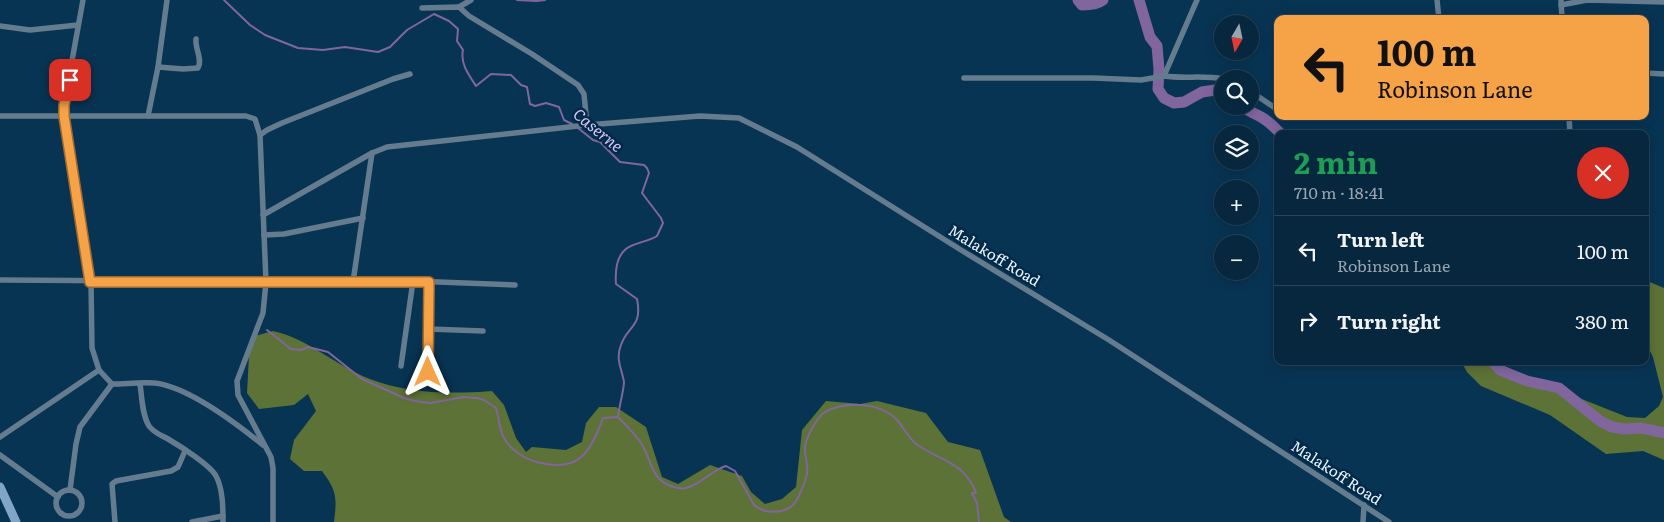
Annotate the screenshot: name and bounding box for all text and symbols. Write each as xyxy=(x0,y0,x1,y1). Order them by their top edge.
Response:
north arrow xyxy=(1214,15,1259,60)
map controls xyxy=(1214,15,1259,280)
text: 100 m xyxy=(1377,25,1477,77)
icon: left xyxy=(1294,35,1359,100)
pin xyxy=(49,59,91,101)
icon: arrive xyxy=(56,66,84,94)
button: search xyxy=(1214,70,1259,115)
text: Robinson Lane xyxy=(1377,72,1533,105)
water label: Caserne xyxy=(568,102,629,157)
button: layers xyxy=(1214,125,1259,170)
text: 2 min xyxy=(1294,139,1378,183)
button: close xyxy=(1577,147,1629,199)
button: + xyxy=(1214,180,1259,225)
text: 710 m · 18:41 xyxy=(1294,180,1384,204)
street label: Malakoff Road xyxy=(944,218,1045,291)
text: Turn left xyxy=(1337,225,1424,253)
button: − xyxy=(1214,235,1259,280)
icon: left xyxy=(1294,237,1322,265)
text: 100 m xyxy=(1577,237,1629,265)
text: Robinson Lane xyxy=(1337,253,1450,277)
icon: right xyxy=(1294,307,1322,335)
text: Turn right xyxy=(1337,307,1441,335)
text: 380 m xyxy=(1575,307,1629,335)
position arrow xyxy=(401,345,453,397)
street label: Malakoff Road xyxy=(1287,434,1387,510)

